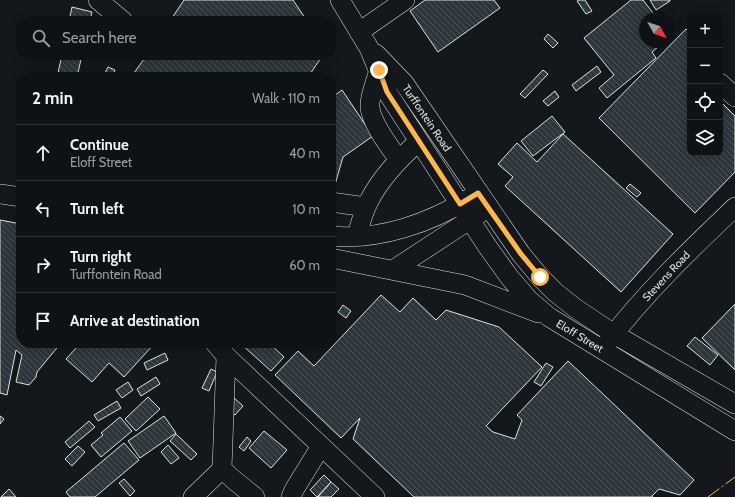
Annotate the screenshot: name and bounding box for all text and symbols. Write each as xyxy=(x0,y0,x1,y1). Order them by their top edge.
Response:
north arrow xyxy=(639,12,675,48)
map controls xyxy=(687,12,723,156)
button: + xyxy=(687,12,723,48)
search box xyxy=(16,16,336,60)
icon: search xyxy=(30,27,52,49)
text: Search here xyxy=(62,29,137,47)
button: − xyxy=(687,48,723,84)
route end xyxy=(370,61,388,79)
street label: Turffontein Road xyxy=(400,82,454,154)
button: locate xyxy=(687,84,723,120)
text: 2 min xyxy=(32,88,73,108)
text: Walk · 110 m xyxy=(252,90,320,106)
button: layers xyxy=(687,120,723,156)
text: Continue xyxy=(70,136,129,154)
icon: ahead xyxy=(32,142,54,164)
text: 40 m xyxy=(289,145,320,161)
text: Eloff Street xyxy=(70,154,132,170)
icon: left xyxy=(32,198,54,220)
text: Turn left xyxy=(70,200,124,218)
text: 10 m xyxy=(292,201,320,217)
text: Turn right xyxy=(70,248,131,266)
street label: Stevens Road xyxy=(639,248,693,304)
icon: right xyxy=(32,254,54,276)
text: 60 m xyxy=(289,257,320,273)
text: Turffontein Road xyxy=(70,266,162,282)
route start xyxy=(531,268,549,286)
icon: arrive xyxy=(32,310,54,332)
text: Arrive at destination xyxy=(70,312,200,330)
street label: Eloff Street xyxy=(554,316,606,356)

